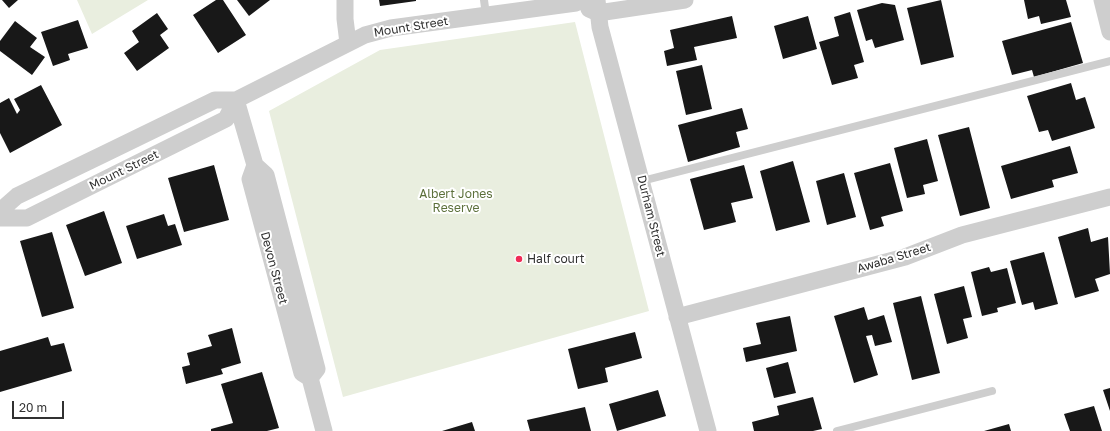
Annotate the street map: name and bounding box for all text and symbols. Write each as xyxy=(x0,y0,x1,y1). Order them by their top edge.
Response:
street label: Mount Street xyxy=(373,14,449,40)
street label: Mount Street xyxy=(87,147,161,193)
street label: Durham Street xyxy=(634,174,668,258)
park label: Albert Jones Reserve xyxy=(419,187,493,215)
street label: Devon Street xyxy=(257,230,291,306)
street label: Awaba Street xyxy=(855,240,933,276)
place label: Half court xyxy=(527,252,585,266)
marker: Half court xyxy=(514,254,524,264)
scale bar xyxy=(14,393,66,419)
text: 20 m xyxy=(19,400,47,415)

